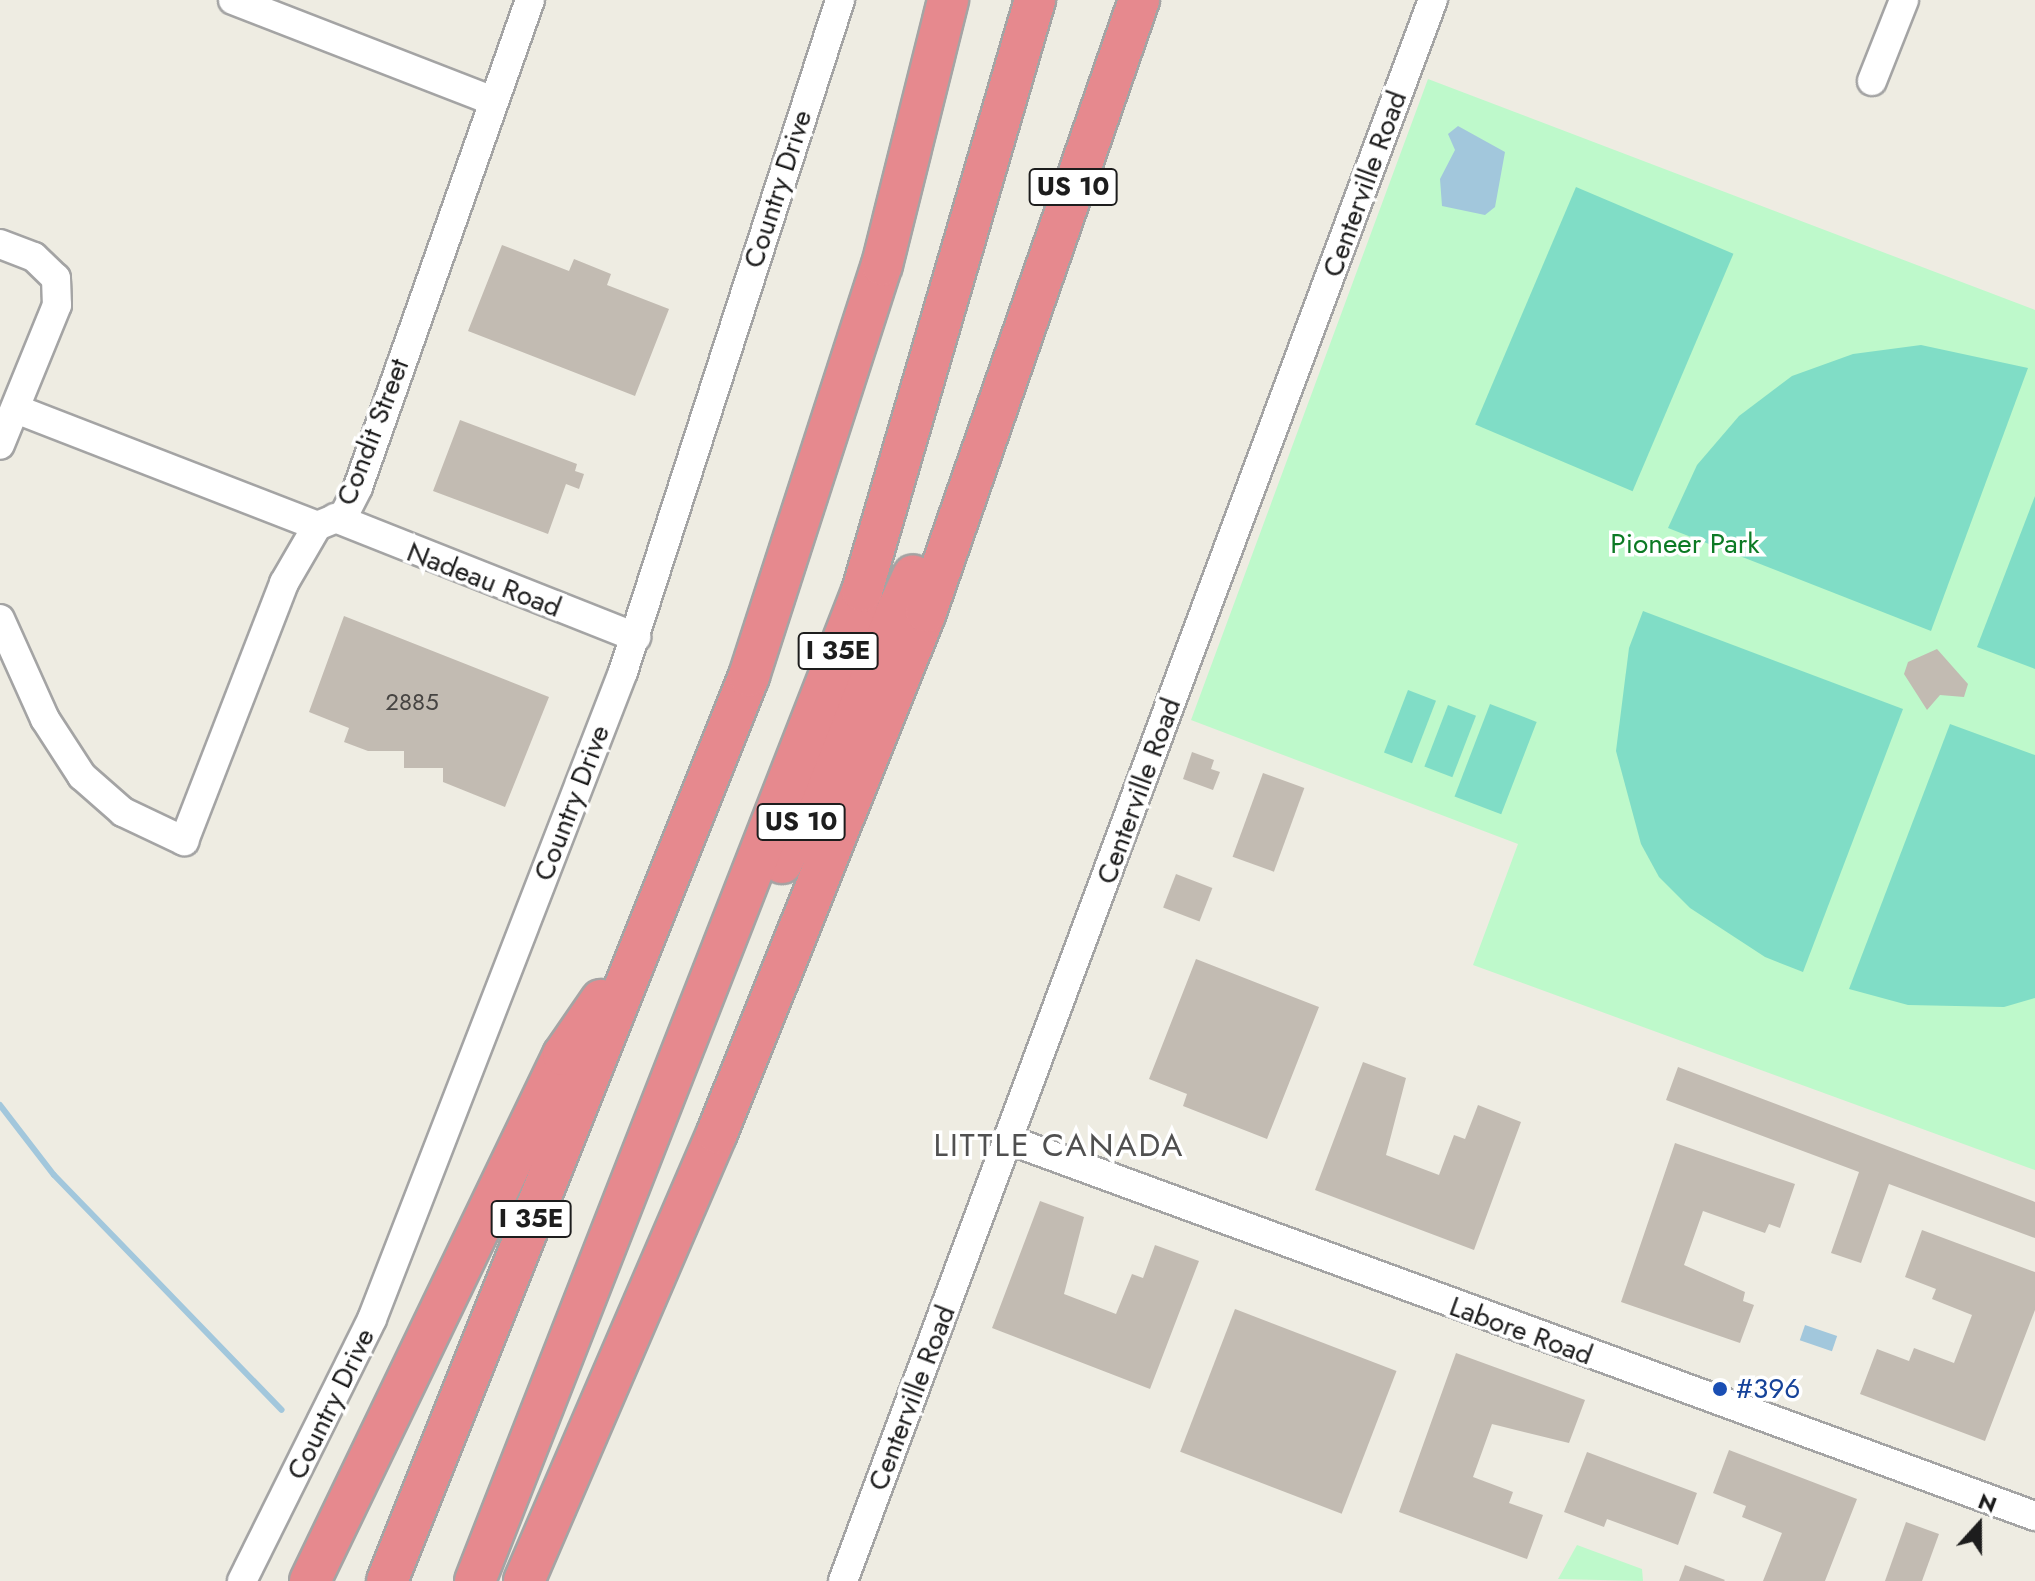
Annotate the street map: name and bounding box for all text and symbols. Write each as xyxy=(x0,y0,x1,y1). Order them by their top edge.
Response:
street label: Centerville Road xyxy=(1316,86,1414,282)
street label: Country Drive xyxy=(737,106,819,272)
road number: US 10 xyxy=(1027,165,1119,209)
street label: Condit Street xyxy=(330,354,416,510)
park label: Pioneer Park xyxy=(1610,527,1760,561)
street label: Nadeau Road xyxy=(402,535,566,625)
road number: I 35E xyxy=(796,629,880,673)
house number: 2885 xyxy=(385,688,439,716)
street label: Centerville Road xyxy=(1090,693,1188,889)
street label: Country Drive xyxy=(527,720,617,886)
road number: US 10 xyxy=(755,800,847,844)
district label: LITTLE CANADA xyxy=(934,1126,1184,1164)
road number: I 35E xyxy=(489,1197,573,1241)
street label: Labore Road xyxy=(1445,1290,1597,1372)
street label: Centerville Road xyxy=(861,1301,963,1495)
street label: Country Drive xyxy=(280,1323,382,1485)
place label: #396 xyxy=(1736,1372,1800,1406)
marker: #396 xyxy=(1711,1380,1729,1398)
north arrow xyxy=(1939,1485,2019,1565)
text: N xyxy=(1974,1485,2001,1521)

